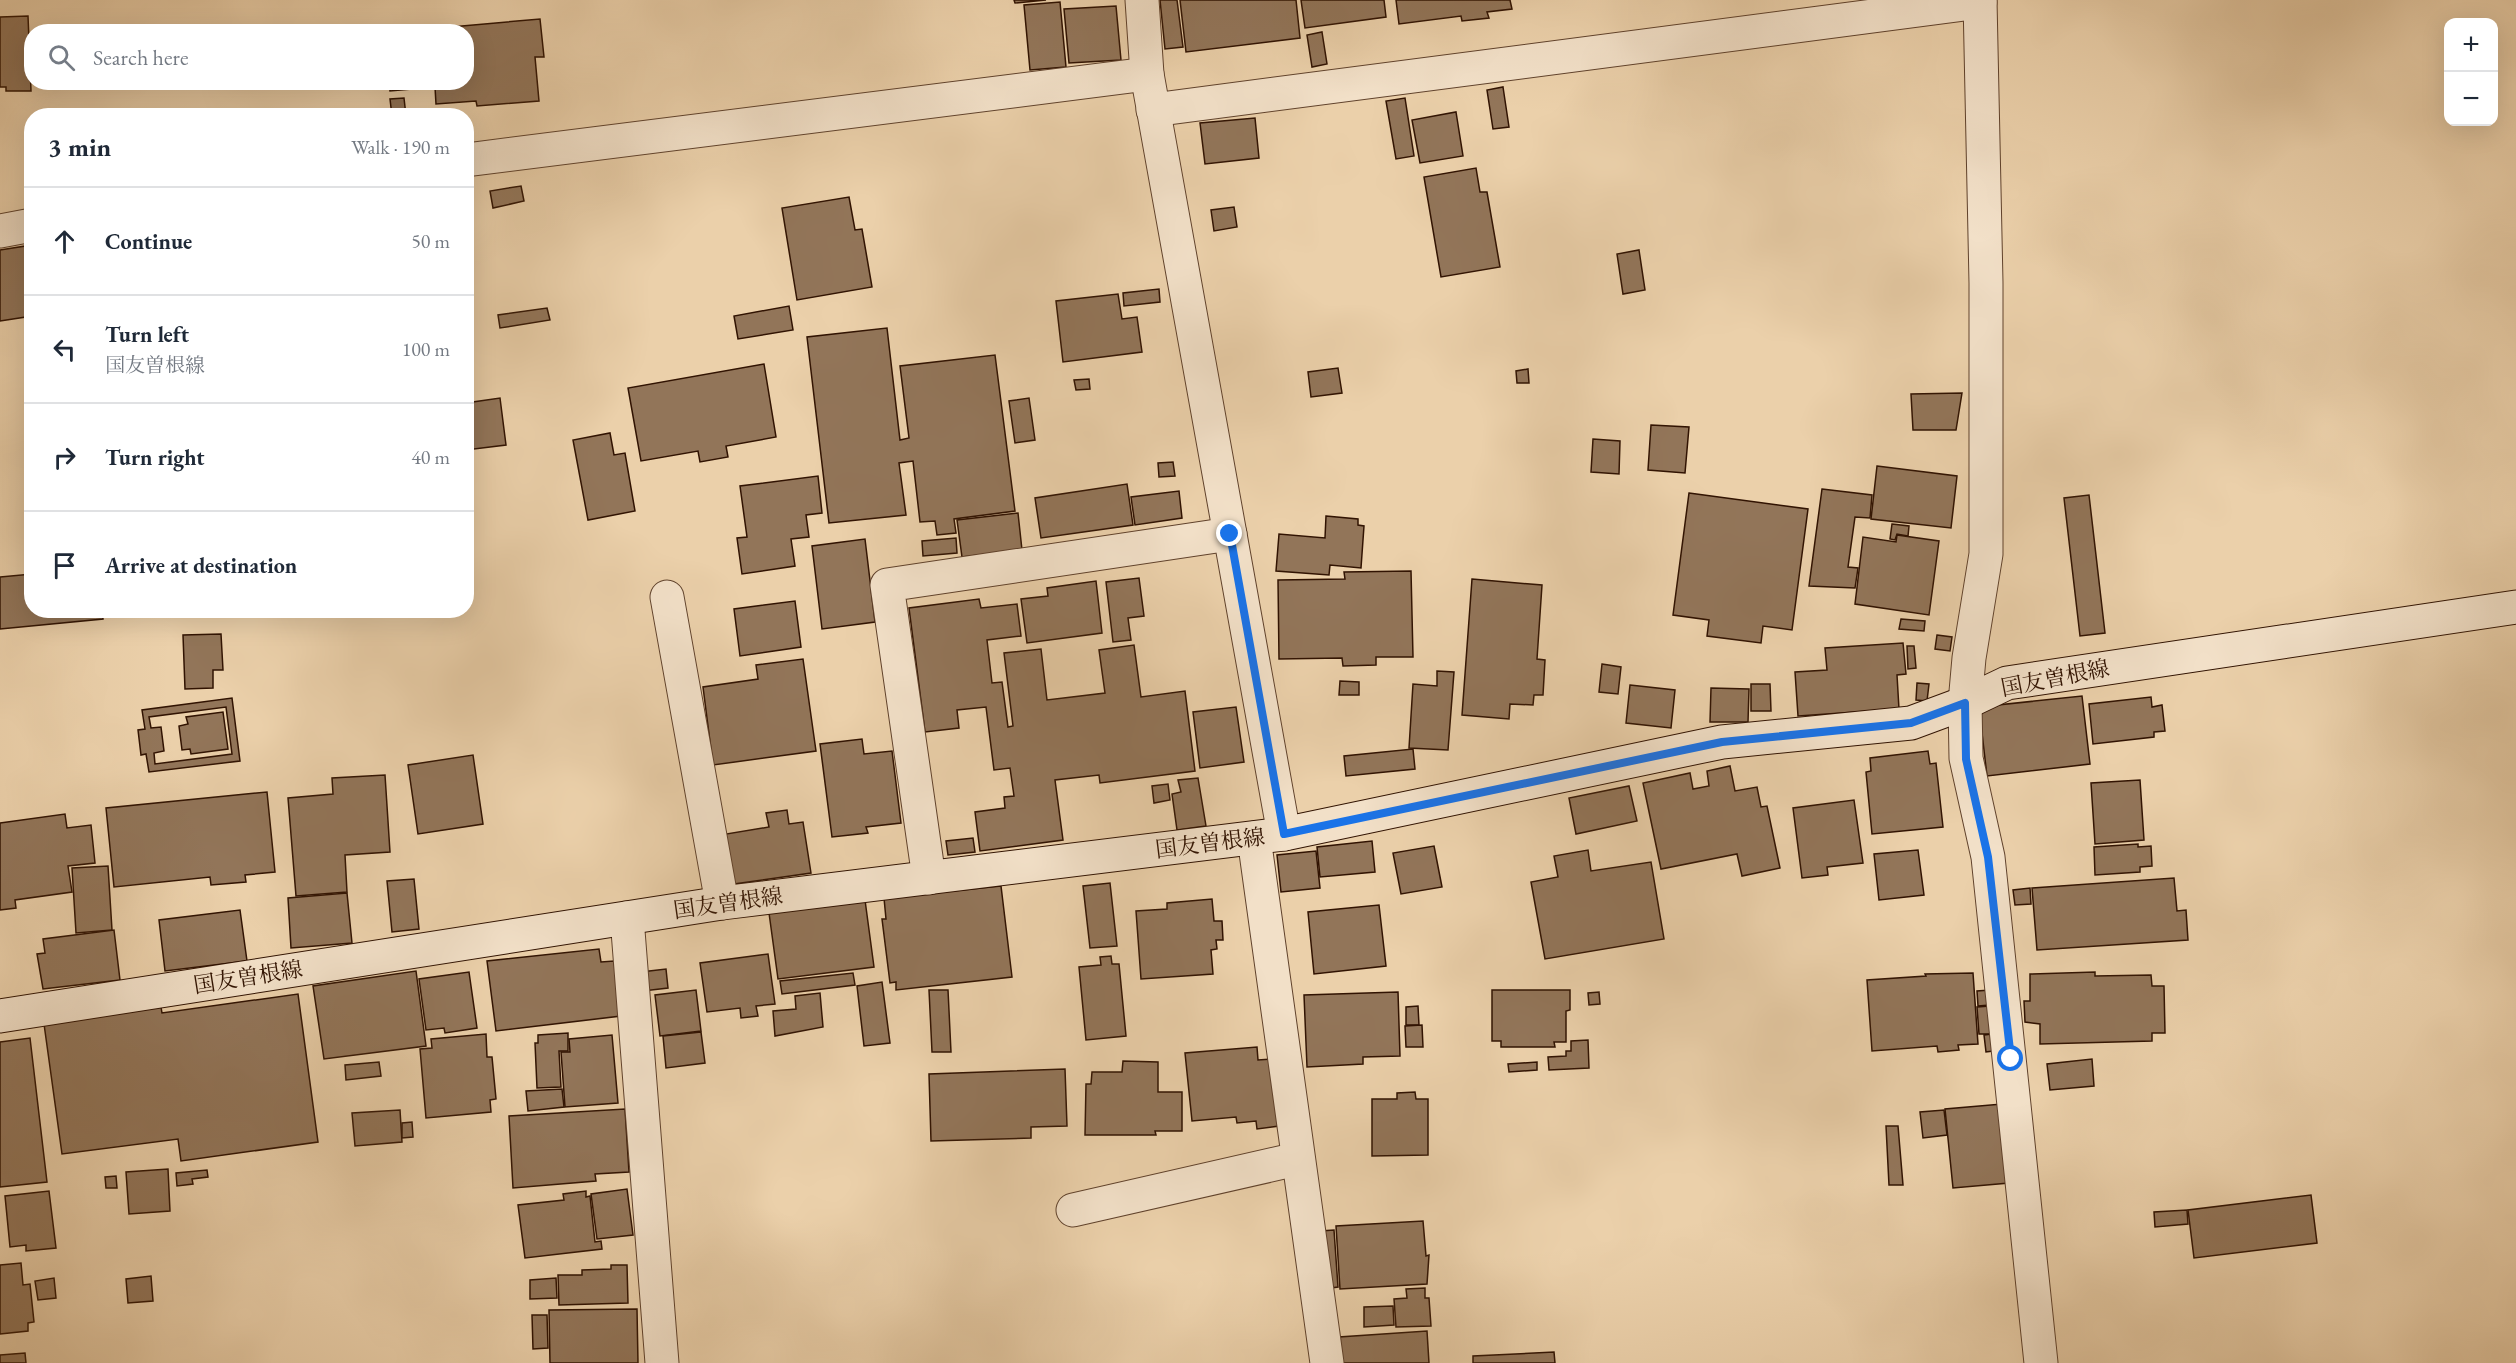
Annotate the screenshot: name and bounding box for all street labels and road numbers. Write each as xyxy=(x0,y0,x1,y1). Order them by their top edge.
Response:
street label: 国友曽根線 xyxy=(1998,653,2112,703)
street label: 国友曽根線 xyxy=(1154,822,1266,864)
street label: 国友曽根線 xyxy=(672,881,784,925)
street label: 国友曽根線 xyxy=(191,954,305,1000)

